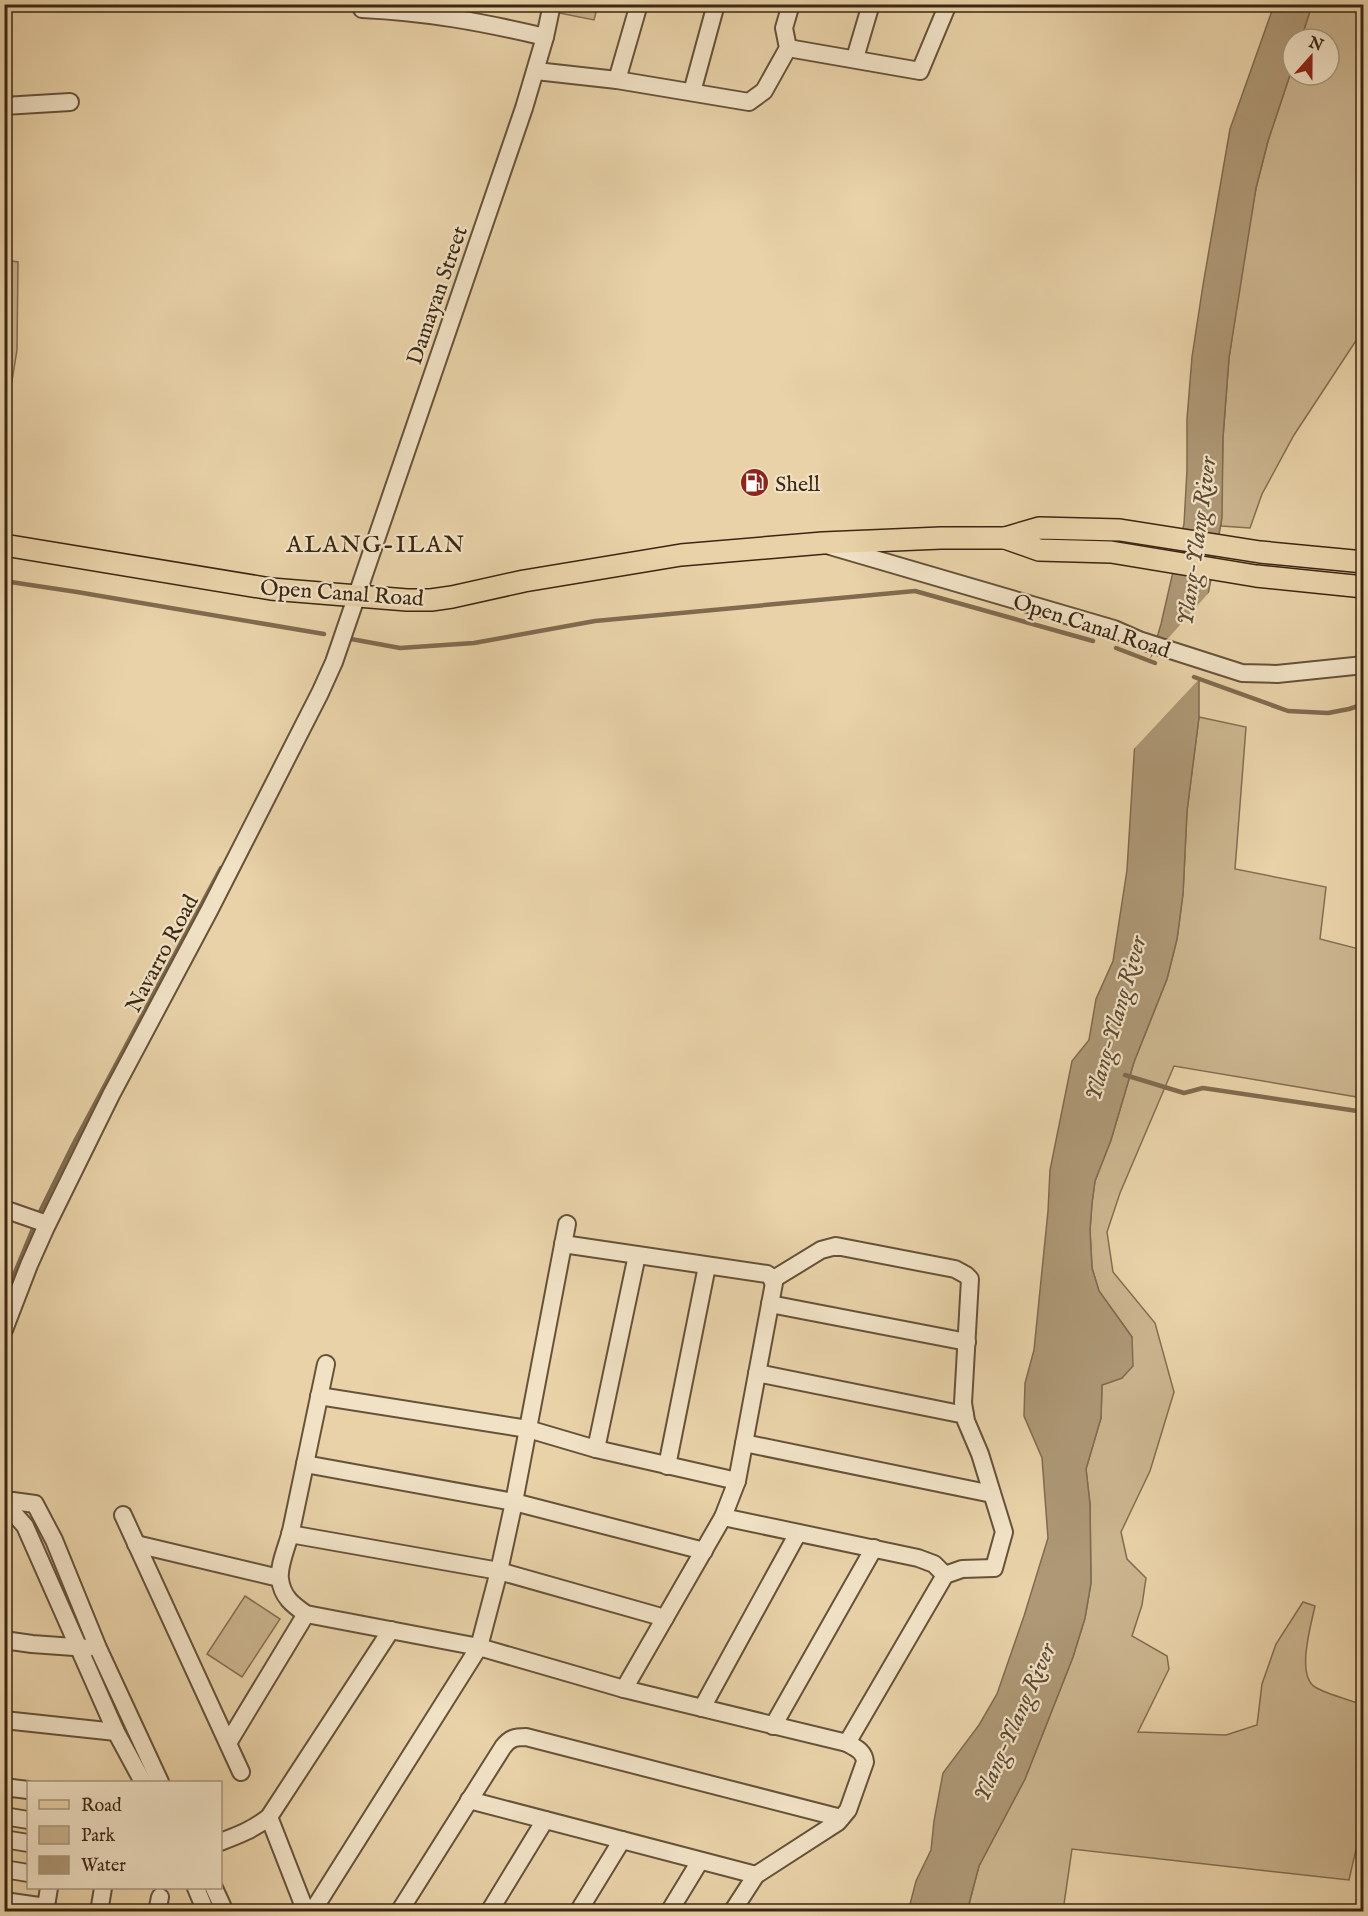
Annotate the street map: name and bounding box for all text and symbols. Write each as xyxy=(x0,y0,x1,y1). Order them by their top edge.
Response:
north arrow xyxy=(1281,27,1341,87)
text: N xyxy=(1305,33,1326,57)
street label: Damayan Street xyxy=(401,222,475,369)
water label: Ylang-Ylang River xyxy=(1170,453,1225,627)
fuel station icon: Shell xyxy=(738,467,770,499)
place label: Shell xyxy=(775,471,820,499)
district label: ALANG-ILAN xyxy=(285,530,466,561)
street label: Open Canal Road xyxy=(259,574,425,614)
street label: Open Canal Road xyxy=(1009,588,1174,666)
street label: Navarro Road xyxy=(120,890,206,1018)
water label: Ylang-Ylang River xyxy=(1078,931,1155,1104)
water label: Ylang-Ylang River xyxy=(967,1637,1065,1807)
legend xyxy=(27,1781,222,1889)
text: Road xyxy=(81,1795,122,1818)
text: Park xyxy=(81,1825,116,1848)
text: Water xyxy=(81,1855,126,1878)

